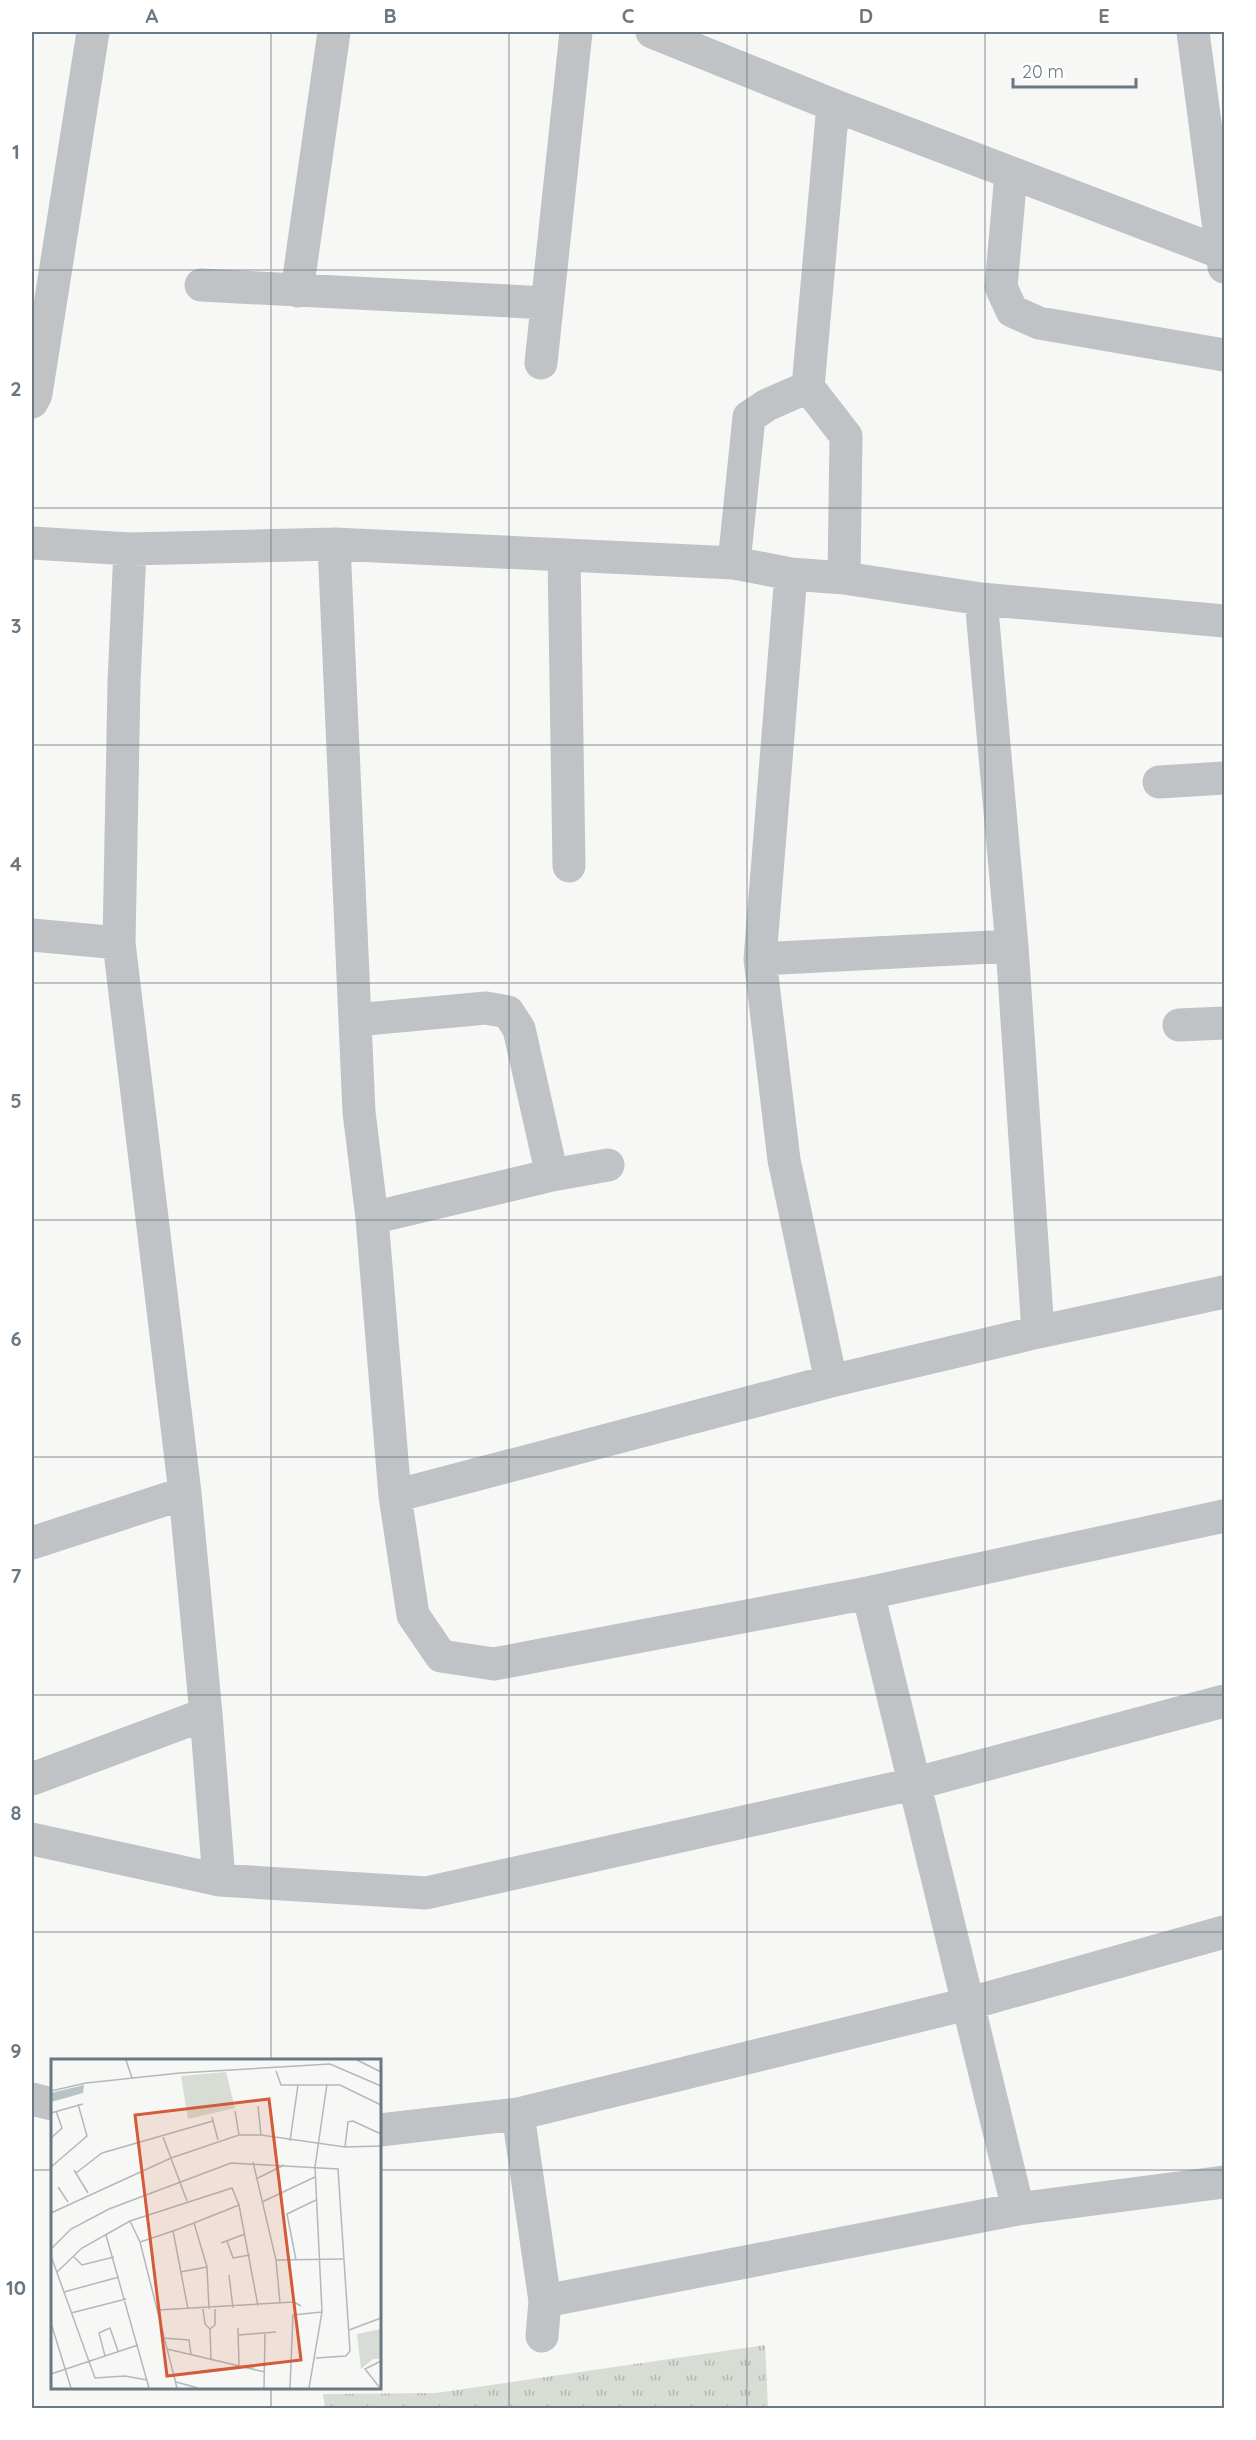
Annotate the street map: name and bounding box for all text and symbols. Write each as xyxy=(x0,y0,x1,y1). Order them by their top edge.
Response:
text: A xyxy=(146,3,159,28)
text: B xyxy=(383,3,397,28)
text: C xyxy=(622,3,635,28)
text: D xyxy=(859,3,873,28)
text: E xyxy=(1098,3,1110,28)
scale bar xyxy=(1013,51,1136,89)
text: 20 m xyxy=(1022,60,1064,83)
text: 1 xyxy=(12,139,20,164)
text: 2 xyxy=(10,376,22,401)
text: 3 xyxy=(11,613,21,638)
text: 4 xyxy=(10,851,22,876)
text: 5 xyxy=(10,1088,22,1113)
text: 6 xyxy=(10,1326,22,1351)
text: 7 xyxy=(11,1563,22,1588)
text: 8 xyxy=(11,1800,22,1825)
text: 9 xyxy=(10,2038,22,2063)
inset map xyxy=(51,2059,381,2389)
text: 10 xyxy=(6,2275,26,2300)

